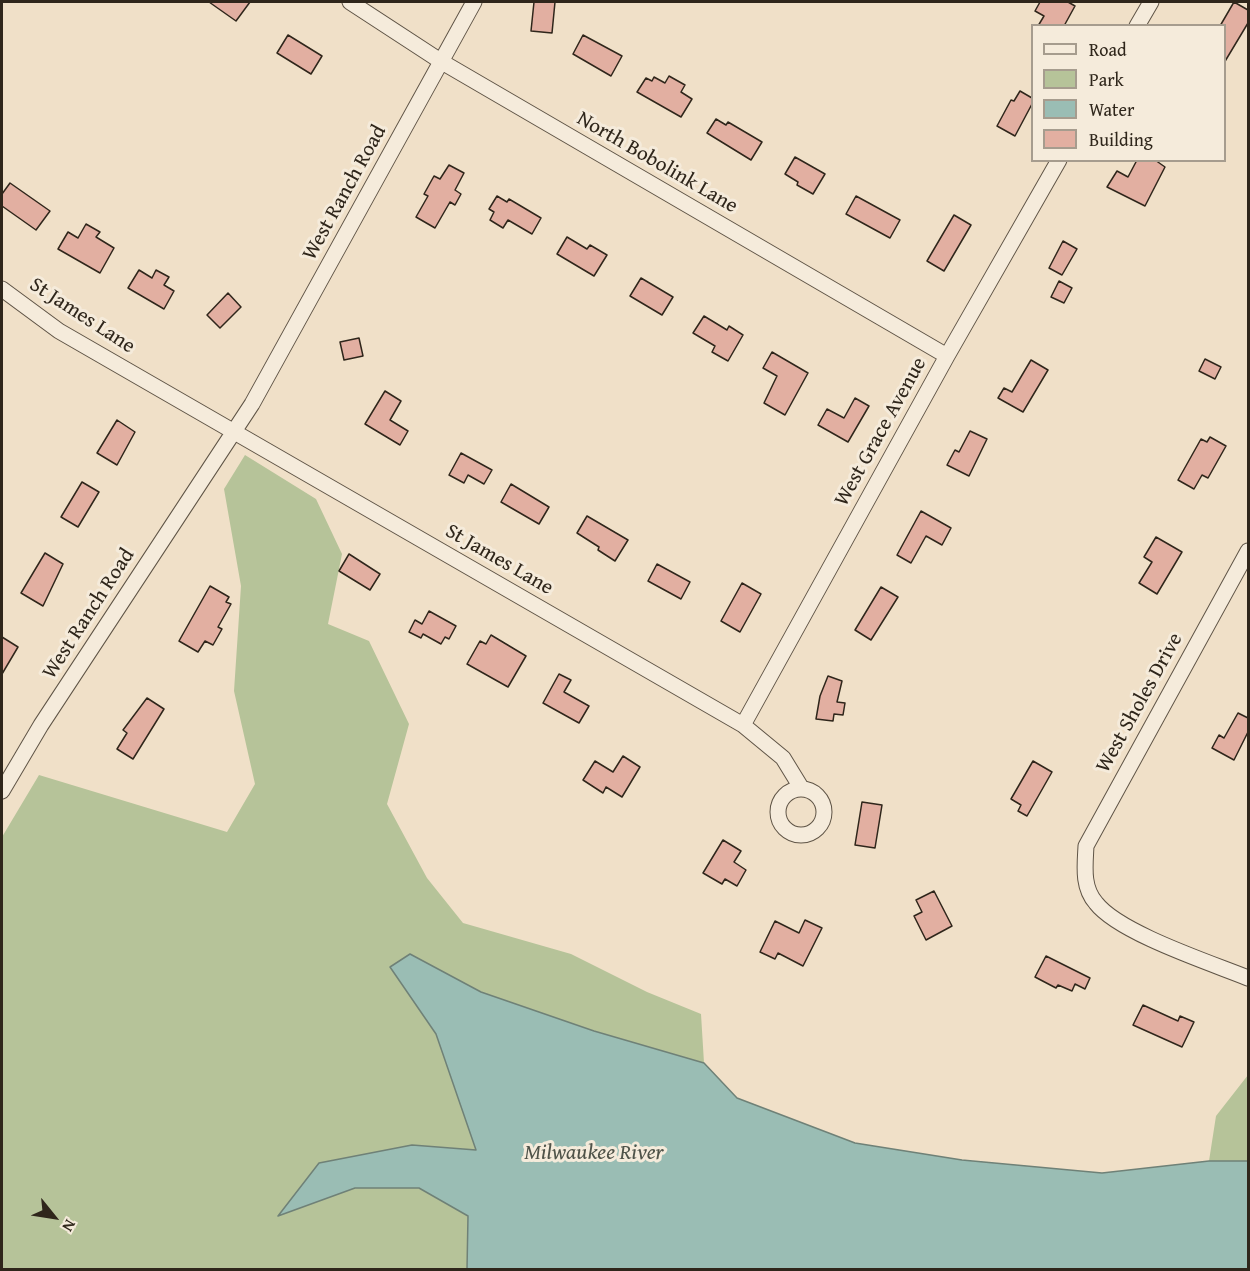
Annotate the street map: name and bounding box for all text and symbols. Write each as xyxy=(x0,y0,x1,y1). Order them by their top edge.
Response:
legend xyxy=(1031,24,1226,162)
text: Road xyxy=(1089,36,1127,63)
text: Park xyxy=(1089,66,1124,93)
text: Water xyxy=(1089,96,1134,123)
street label: North Bobolink Lane xyxy=(572,107,742,219)
street label: West Ranch Road xyxy=(298,121,392,265)
text: Building xyxy=(1089,126,1153,153)
street label: St James Lane xyxy=(25,273,139,359)
street label: West Grace Avenue xyxy=(830,353,932,511)
street label: St James Lane xyxy=(440,519,558,601)
street label: West Ranch Road xyxy=(37,544,141,684)
street label: West Sholes Drive xyxy=(1091,629,1189,777)
water label: Milwaukee River xyxy=(524,1140,664,1166)
north arrow xyxy=(24,1187,84,1247)
text: N xyxy=(57,1215,83,1237)

